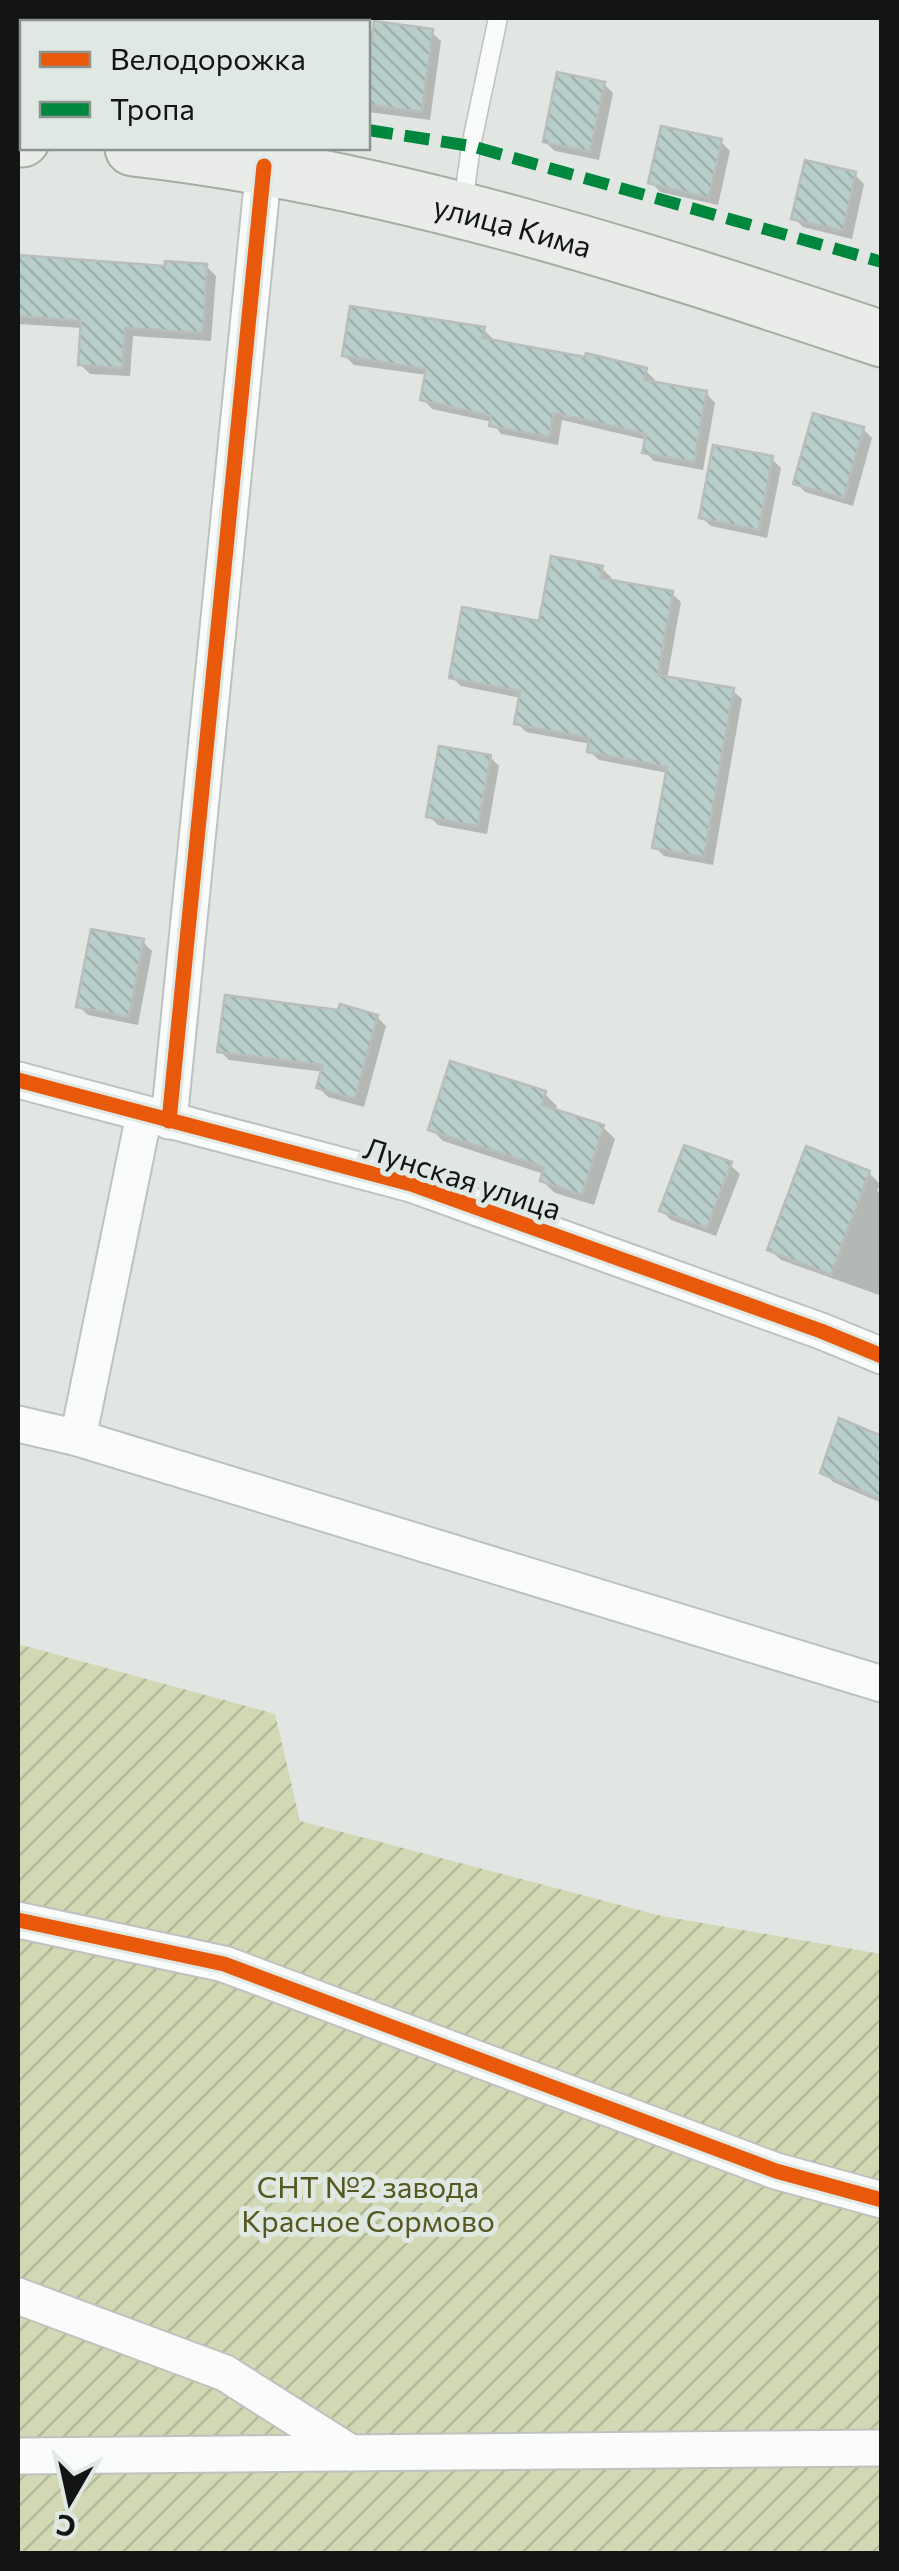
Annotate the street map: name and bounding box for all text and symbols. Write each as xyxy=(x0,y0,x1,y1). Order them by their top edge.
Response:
legend xyxy=(20,20,370,150)
text: Велодорожка xyxy=(110,39,306,76)
text: Тропа xyxy=(110,89,195,126)
street label: улица Кима xyxy=(430,186,596,264)
street label: Лунская улица xyxy=(360,1128,566,1226)
park label: СНТ №2 завода Красное Сормово xyxy=(241,2167,495,2238)
north arrow xyxy=(20,2451,120,2551)
text: С xyxy=(54,2508,78,2545)

